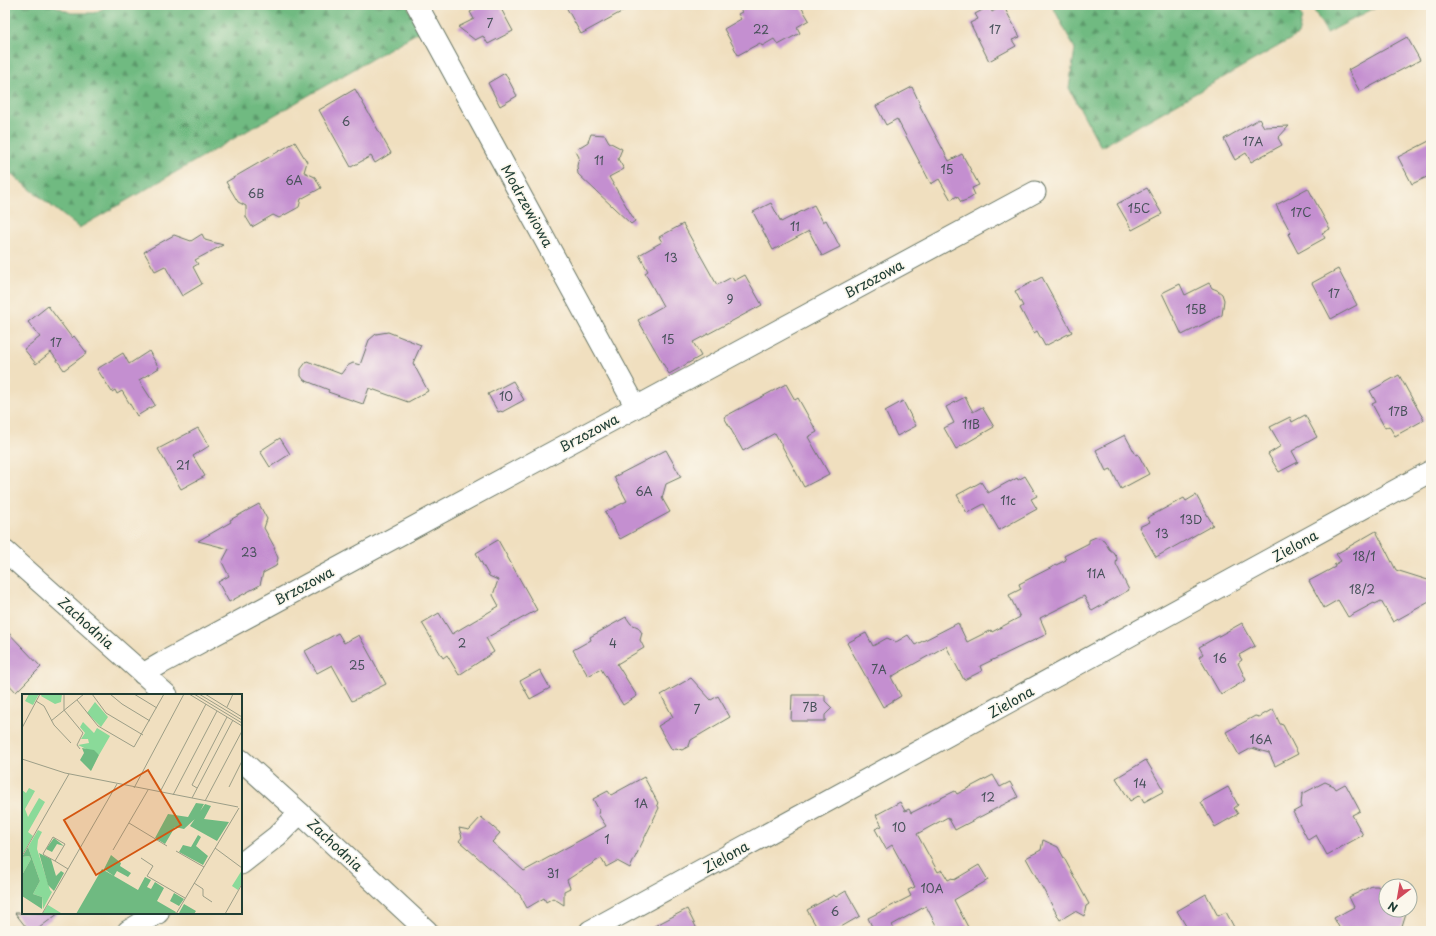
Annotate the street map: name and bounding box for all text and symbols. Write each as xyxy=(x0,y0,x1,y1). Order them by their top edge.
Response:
house number: 7 xyxy=(487,14,494,32)
house number: 22 xyxy=(753,20,769,38)
house number: 17 xyxy=(989,20,1001,38)
house number: 6 xyxy=(342,112,350,130)
house number: 17A xyxy=(1243,132,1263,150)
house number: 11 xyxy=(594,151,604,169)
house number: 15 xyxy=(940,160,954,178)
street label: Modrzewiowa xyxy=(496,161,559,251)
house number: 6A xyxy=(285,171,303,189)
house number: 6B xyxy=(248,184,264,202)
house number: 15C xyxy=(1128,199,1150,217)
house number: 17C xyxy=(1290,203,1312,221)
house number: 11 xyxy=(790,217,800,235)
house number: 13 xyxy=(664,248,678,266)
street label: Brzozowa xyxy=(840,254,908,303)
house number: 17 xyxy=(1328,284,1340,302)
house number: 9 xyxy=(726,290,734,308)
house number: 15B xyxy=(1185,300,1207,318)
house number: 15 xyxy=(661,330,675,348)
house number: 17 xyxy=(50,333,62,351)
house number: 10 xyxy=(499,387,513,405)
house number: 17B xyxy=(1388,402,1408,420)
street label: Brzozowa xyxy=(555,408,623,457)
house number: 11B xyxy=(962,415,980,433)
house number: 21 xyxy=(176,456,190,474)
house number: 6A xyxy=(635,482,653,500)
house number: 11c xyxy=(1000,491,1016,509)
house number: 13D xyxy=(1180,510,1202,528)
house number: 13 xyxy=(1155,524,1169,542)
street label: Zielona xyxy=(1268,524,1322,567)
house number: 23 xyxy=(241,543,257,561)
house number: 18/1 xyxy=(1352,547,1376,565)
street label: Brzozowa xyxy=(270,561,338,610)
house number: 11A xyxy=(1086,564,1106,582)
house number: 18/2 xyxy=(1349,580,1375,598)
street label: Zachodnia xyxy=(54,592,119,654)
house number: 2 xyxy=(458,634,466,652)
house number: 4 xyxy=(609,634,617,652)
house number: 16 xyxy=(1213,649,1227,667)
house number: 25 xyxy=(349,656,365,674)
house number: 7A xyxy=(871,660,887,678)
street label: Zielona xyxy=(984,680,1038,723)
inset map xyxy=(22,694,242,914)
house number: 7B xyxy=(803,698,817,716)
house number: 7 xyxy=(694,700,701,718)
house number: 16A xyxy=(1250,730,1272,748)
house number: 14 xyxy=(1133,774,1147,792)
house number: 12 xyxy=(981,788,995,806)
house number: 1A xyxy=(634,794,648,812)
street label: Zachodnia xyxy=(303,813,368,876)
house number: 10 xyxy=(892,818,906,836)
house number: 1 xyxy=(604,830,610,848)
street label: Zielona xyxy=(699,835,753,878)
house number: 31 xyxy=(547,864,559,882)
north arrow xyxy=(1378,878,1418,918)
house number: 10A xyxy=(920,879,944,897)
text: N xyxy=(1384,897,1401,917)
house number: 6 xyxy=(831,902,839,920)

